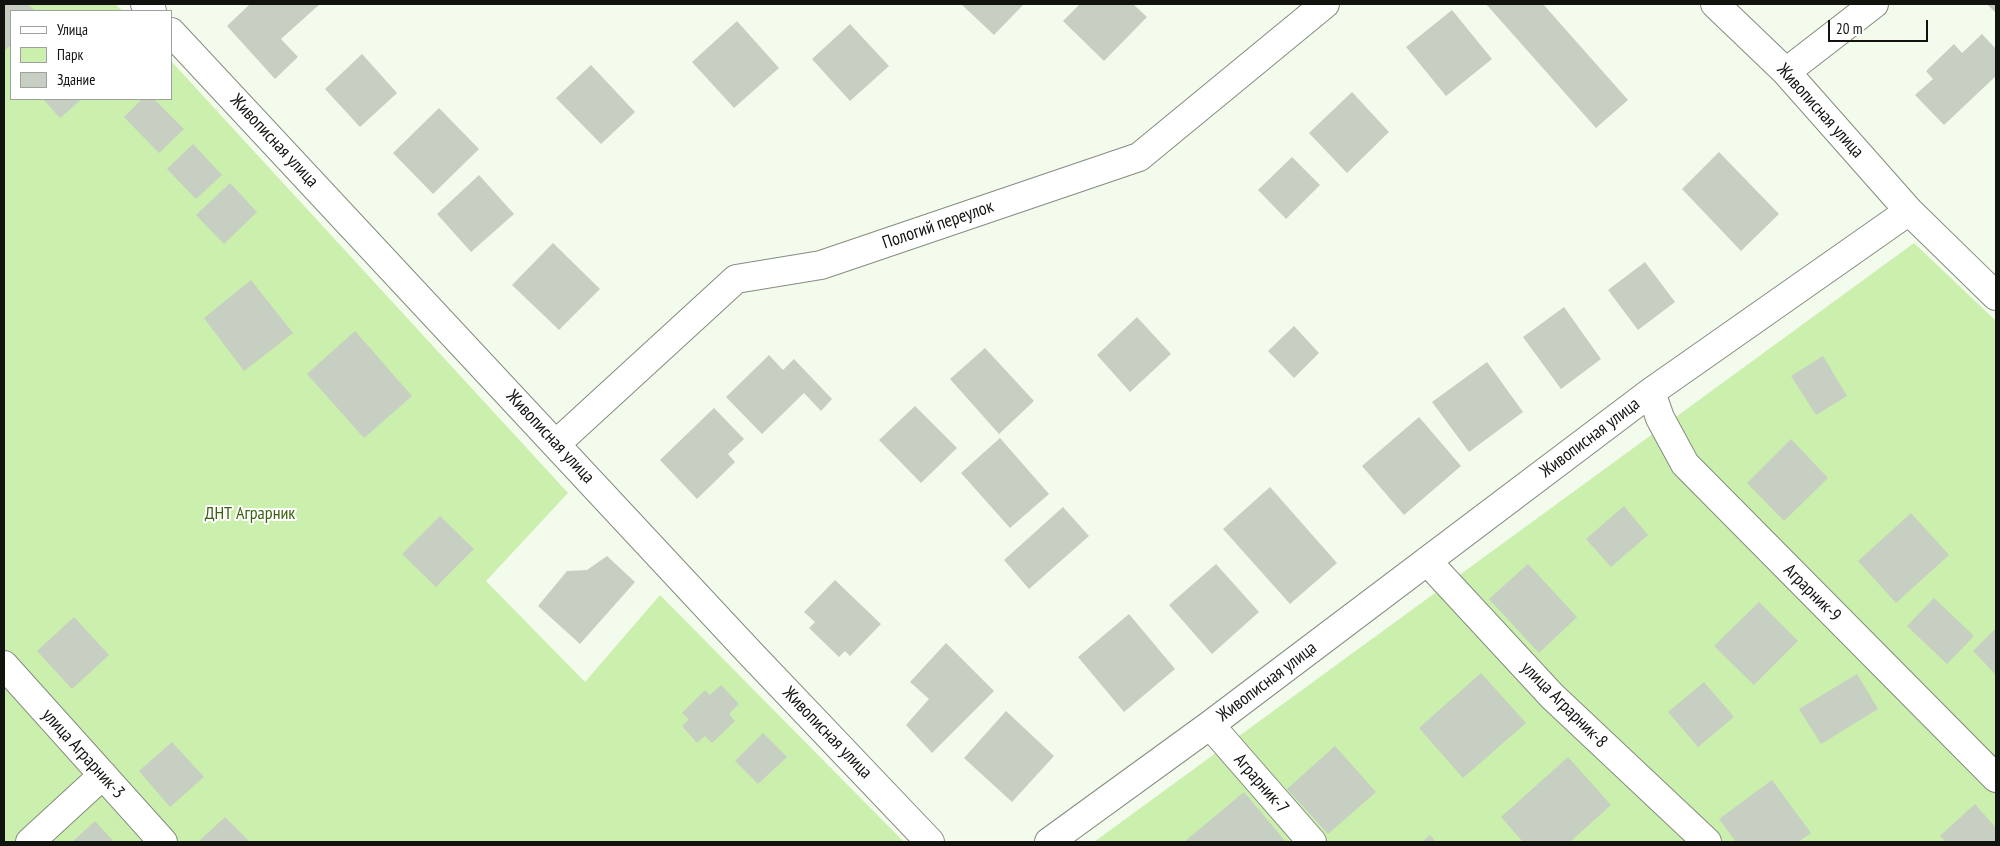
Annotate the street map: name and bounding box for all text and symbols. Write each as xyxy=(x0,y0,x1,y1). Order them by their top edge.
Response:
legend xyxy=(10,10,172,100)
scale bar xyxy=(1830,10,1930,42)
text: 20 m xyxy=(1836,19,1862,38)
text: Улица xyxy=(57,20,88,39)
text: Парк xyxy=(57,45,83,64)
street label: Живописная улица xyxy=(1772,59,1868,163)
text: Здание xyxy=(57,70,95,89)
street label: Живописная улица xyxy=(225,90,323,192)
street label: Пологий переулок xyxy=(880,196,996,254)
street label: Живописная улица xyxy=(501,386,599,488)
street label: Живописная улица xyxy=(1536,393,1644,483)
park label: ДНТ Аграрник xyxy=(205,503,295,525)
street label: Аграрник-9 xyxy=(1779,560,1845,626)
street label: Живописная улица xyxy=(1213,637,1321,727)
street label: улица Аграрник-8 xyxy=(1516,657,1612,753)
street label: Живописная улица xyxy=(778,683,876,783)
street label: улица Аграрник-3 xyxy=(37,705,129,803)
street label: Аграрник-7 xyxy=(1229,749,1293,819)

